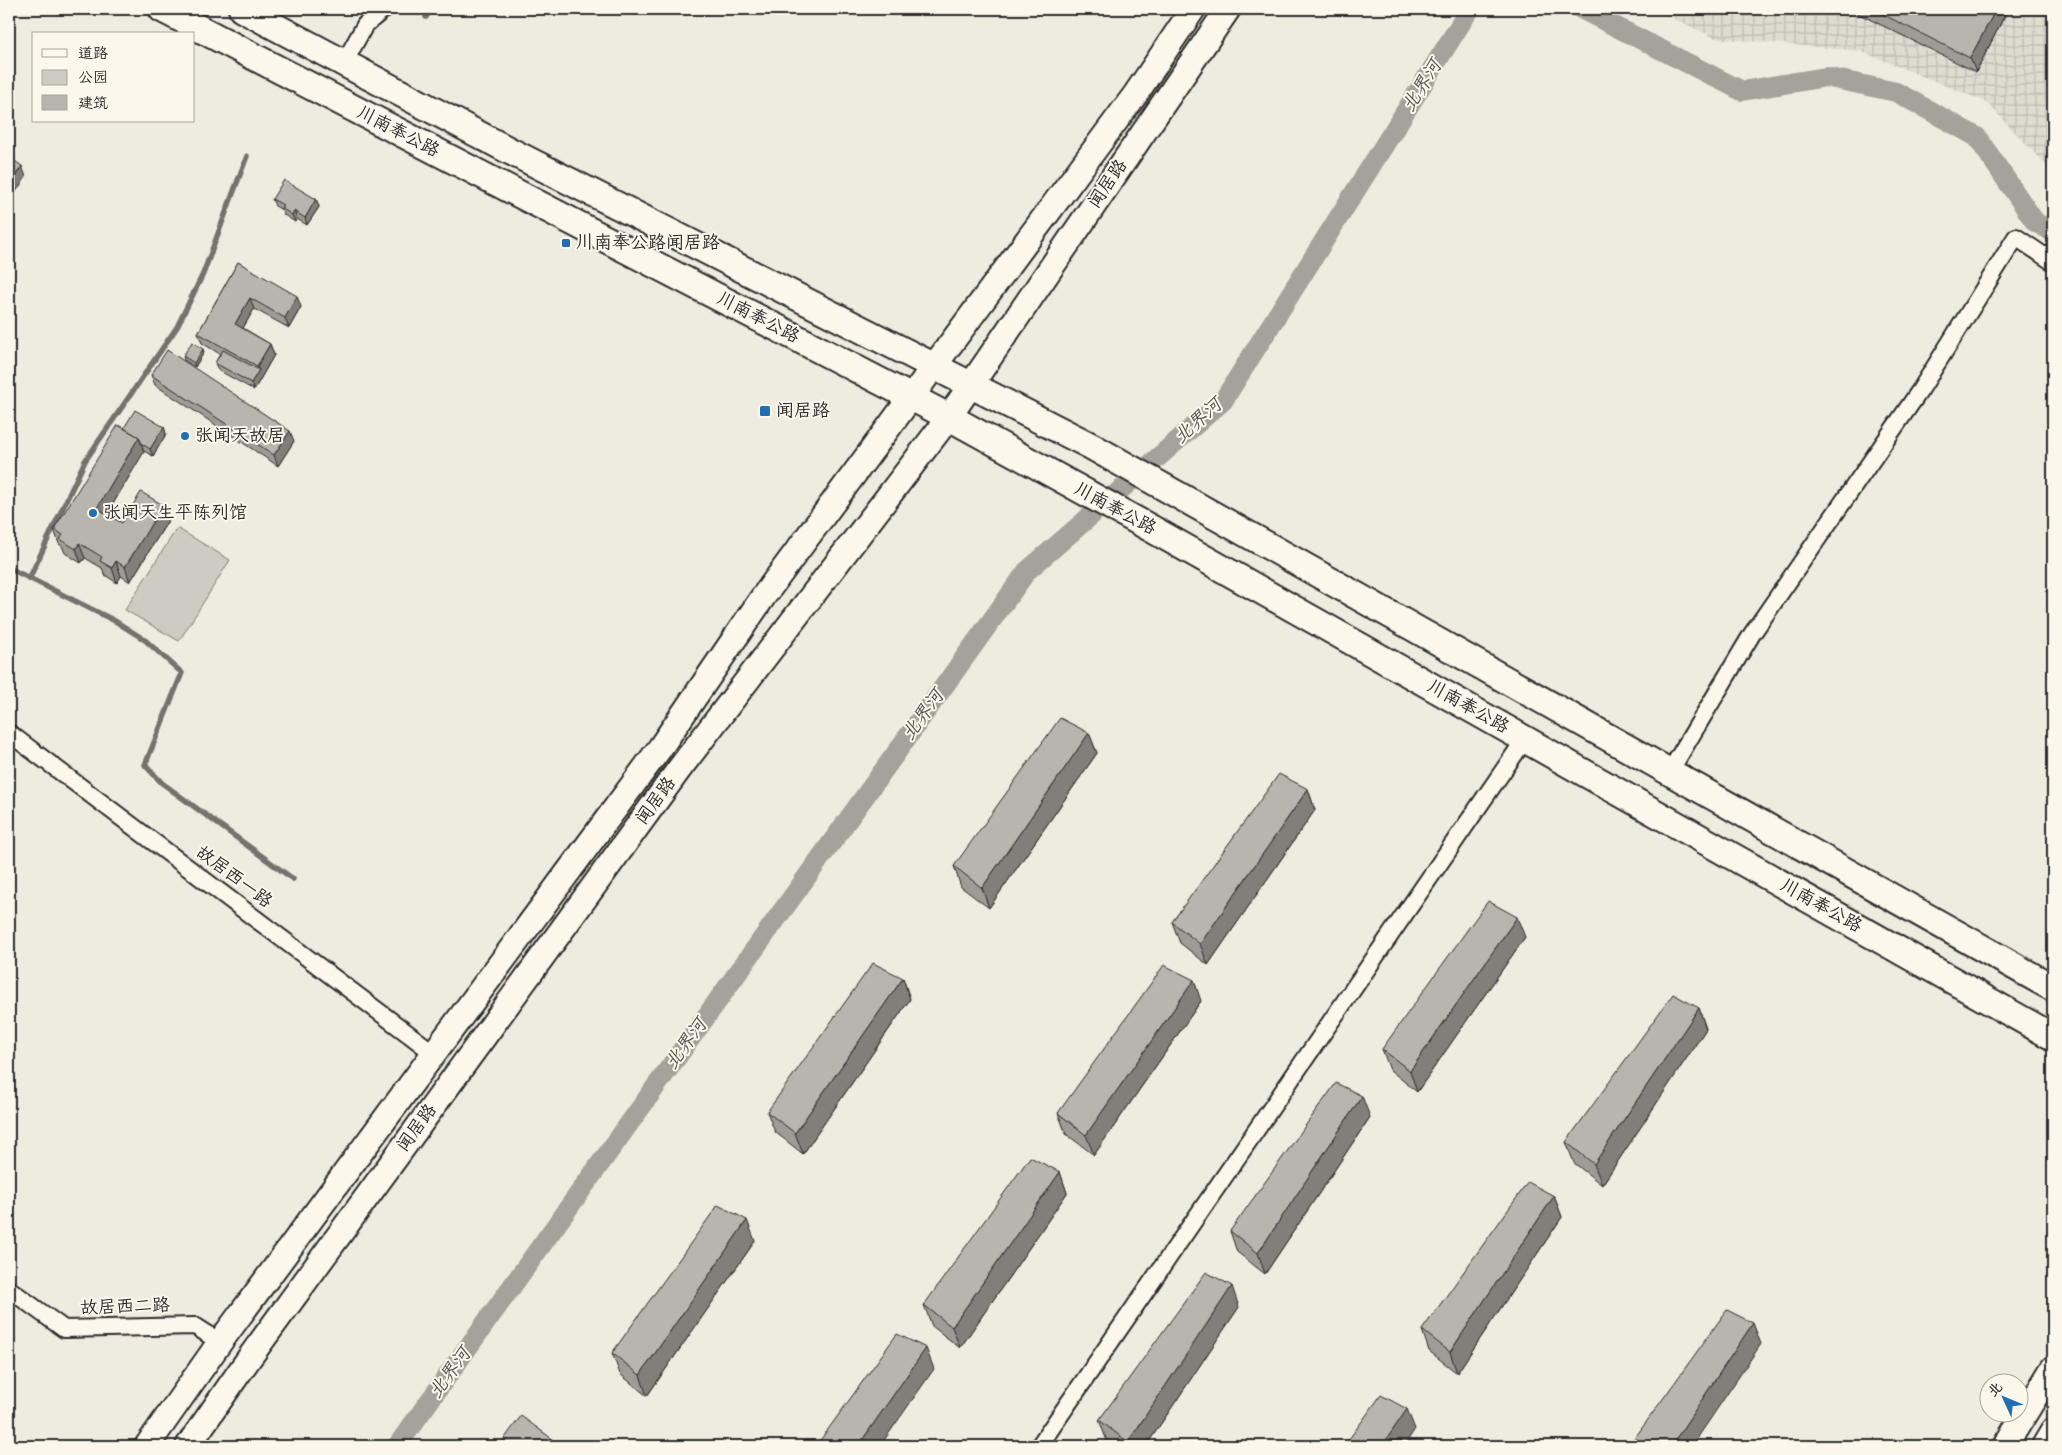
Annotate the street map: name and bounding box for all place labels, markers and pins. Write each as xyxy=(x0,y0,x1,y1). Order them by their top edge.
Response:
place label: 川南奉公路闻居路 xyxy=(576,231,720,255)
marker: 川南奉公路闻居路 xyxy=(560,237,572,249)
place label: 闻居路 xyxy=(776,399,830,423)
marker: 闻居路 xyxy=(758,404,772,418)
place label: 张闻天故居 xyxy=(195,424,285,448)
marker: 张闻天故居 xyxy=(179,430,191,442)
place label: 张闻天生平陈列馆 xyxy=(103,501,247,525)
marker: 张闻天生平陈列馆 xyxy=(87,507,99,519)

